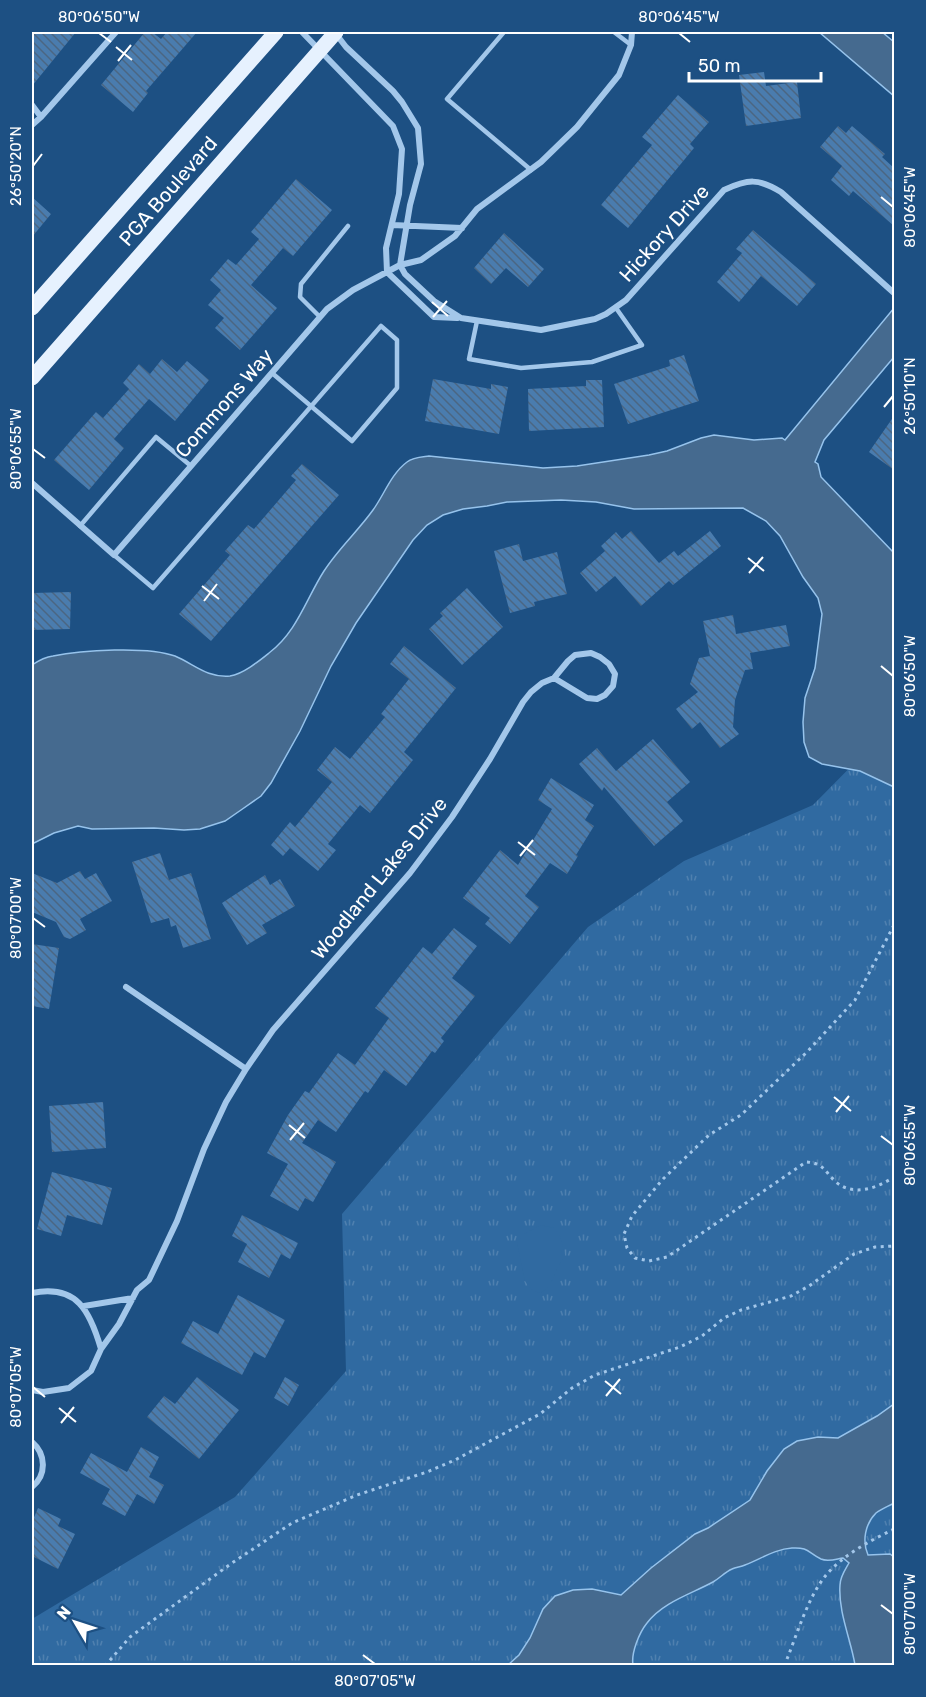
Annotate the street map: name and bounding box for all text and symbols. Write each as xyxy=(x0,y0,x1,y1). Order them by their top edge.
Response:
text: 80°06'50"W xyxy=(58,8,140,26)
text: 80°06'45"W xyxy=(638,8,720,26)
scale bar xyxy=(689,45,821,83)
text: 50 m xyxy=(698,55,741,77)
text: 26°50'20"N xyxy=(7,126,25,206)
street label: PGA Boulevard xyxy=(114,131,222,251)
text: 80°06'45"W xyxy=(901,166,919,248)
street label: Hickory Drive xyxy=(614,179,714,287)
street label: Commons Way xyxy=(170,344,278,462)
text: 26°50'10"N xyxy=(901,357,919,435)
text: 80°06'55"W xyxy=(7,408,25,490)
text: 80°06'50"W xyxy=(901,635,919,717)
street label: Woodland Lakes Drive xyxy=(306,792,452,964)
text: 80°07'00"W xyxy=(7,877,25,959)
text: 80°06'55"W xyxy=(901,1104,919,1186)
text: 80°07'05"W xyxy=(7,1346,25,1428)
text: 80°07'00"W xyxy=(901,1573,919,1655)
north arrow xyxy=(45,1592,105,1652)
text: N xyxy=(53,1602,75,1623)
text: 80°07'05"W xyxy=(334,1672,416,1690)

